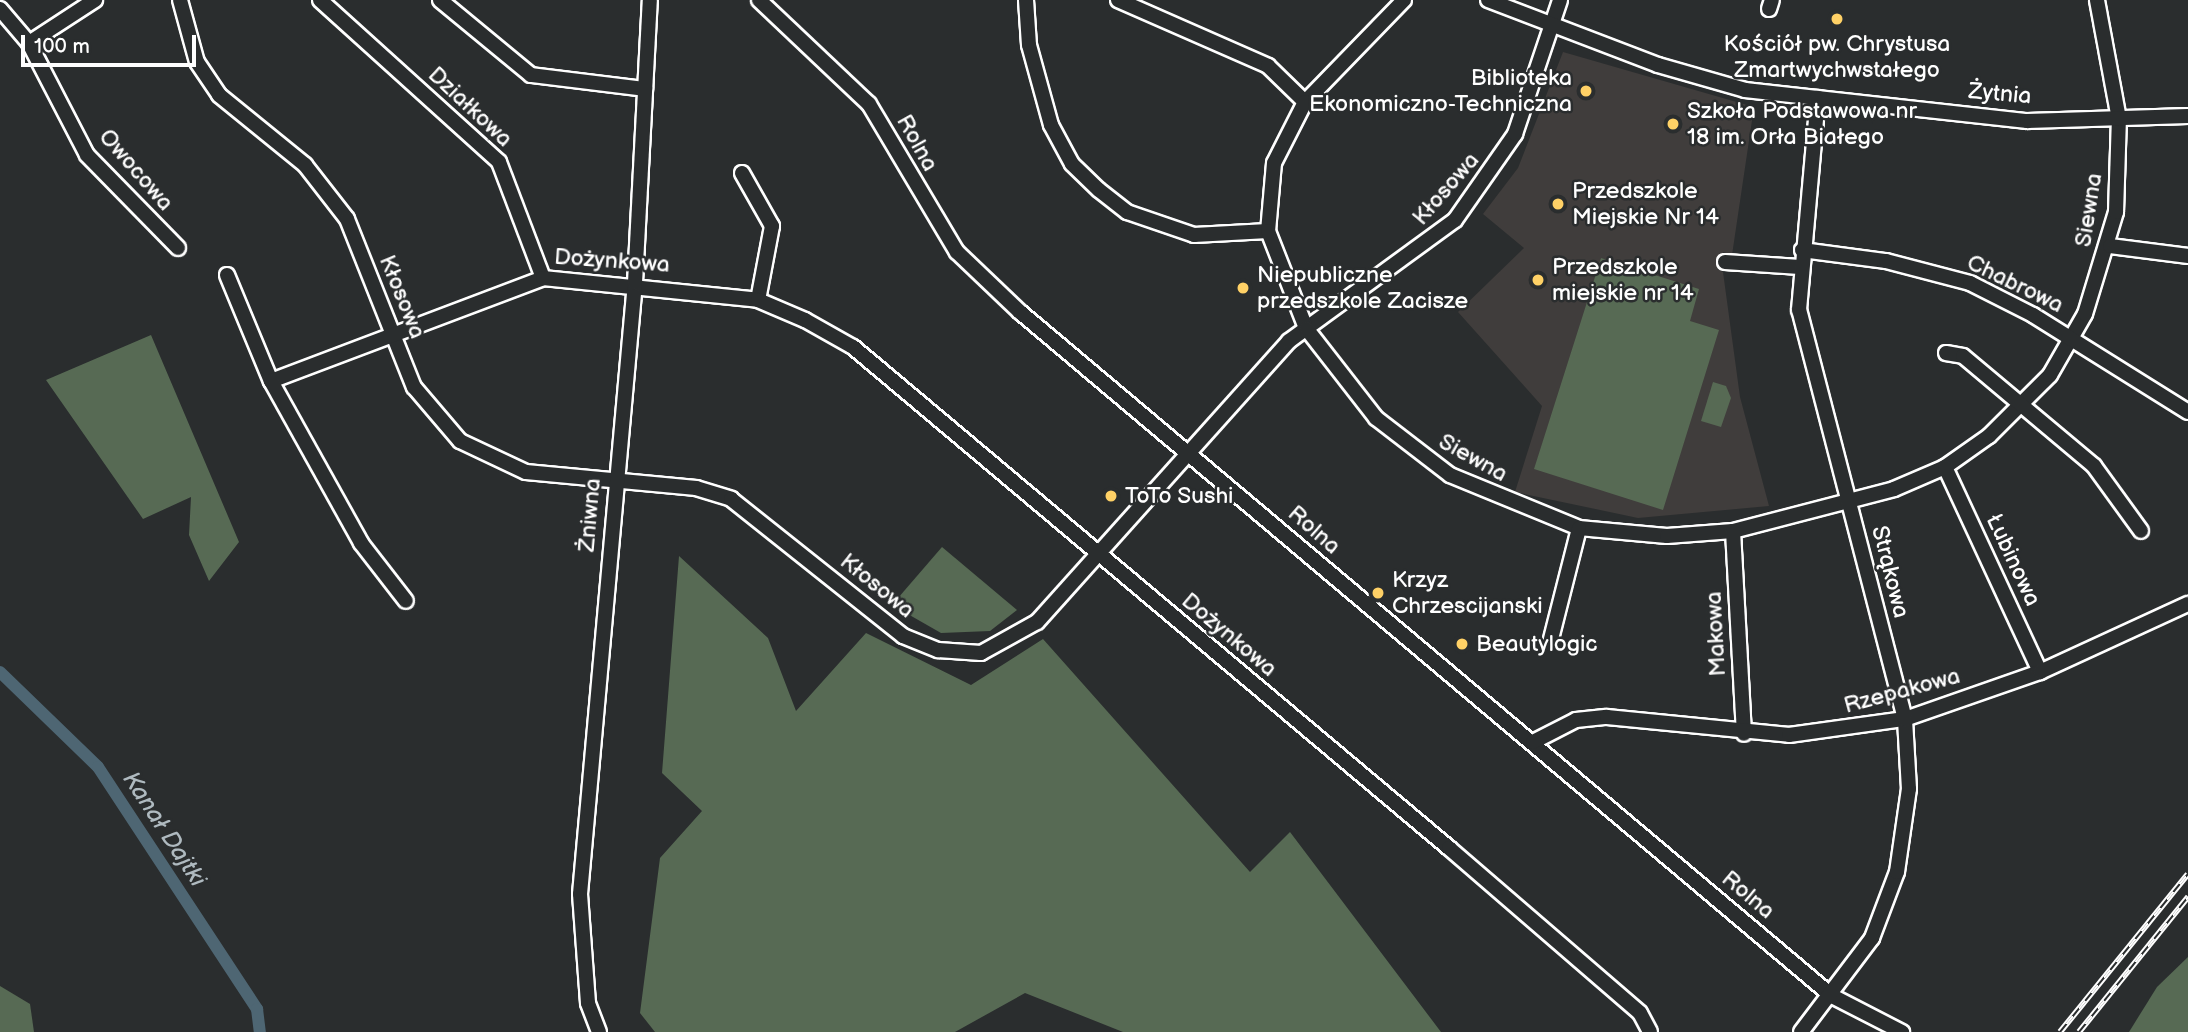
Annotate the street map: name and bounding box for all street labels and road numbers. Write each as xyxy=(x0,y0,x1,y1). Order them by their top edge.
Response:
street label: Działkowa xyxy=(422,61,518,153)
street label: Żytnia xyxy=(1967,78,2033,110)
street label: Rolna xyxy=(890,110,944,176)
street label: Owocowa xyxy=(93,123,179,217)
street label: Kłosowa xyxy=(1407,147,1485,231)
street label: Siewna xyxy=(2070,171,2108,249)
street label: Dożynkowa xyxy=(553,243,671,279)
street label: Chabrowa xyxy=(1962,249,2068,319)
street label: Kłosowa xyxy=(373,251,431,343)
street label: Siewna xyxy=(1434,428,1512,488)
street label: Żniwna xyxy=(573,477,607,553)
street label: Rolna xyxy=(1282,500,1346,560)
street label: Łubinowa xyxy=(1980,509,2046,611)
street label: Strąkowa xyxy=(1865,523,1915,621)
street label: Kłosowa xyxy=(834,548,920,624)
street label: Dożynkowa xyxy=(1176,587,1282,683)
street label: Makowa xyxy=(1700,591,1732,677)
street label: Rzepakowa xyxy=(1841,662,1963,720)
street label: Rolna xyxy=(1716,865,1780,925)

